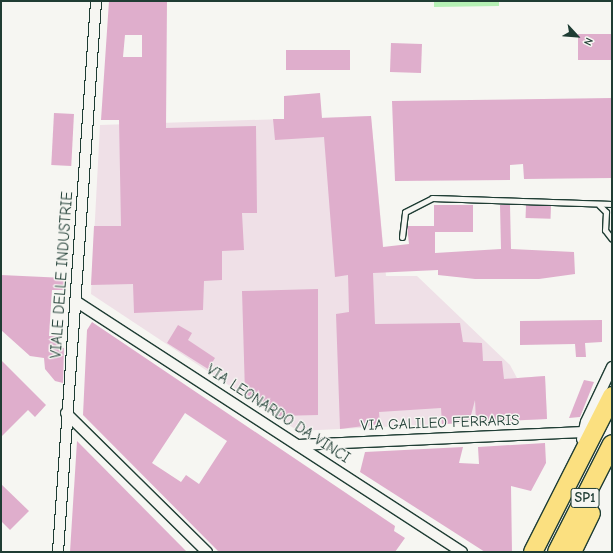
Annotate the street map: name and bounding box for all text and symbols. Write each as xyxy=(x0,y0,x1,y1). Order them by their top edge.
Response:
north arrow xyxy=(557,16,597,56)
text: N xyxy=(581,35,596,48)
street label: VIALE DELLE INDUSTRIE xyxy=(47,191,77,359)
street label: VIA LEONARDO DA VINCI xyxy=(203,361,353,467)
street label: VIA GALILEO FERRARIS xyxy=(360,411,520,435)
road number: SP1 xyxy=(570,486,600,510)

